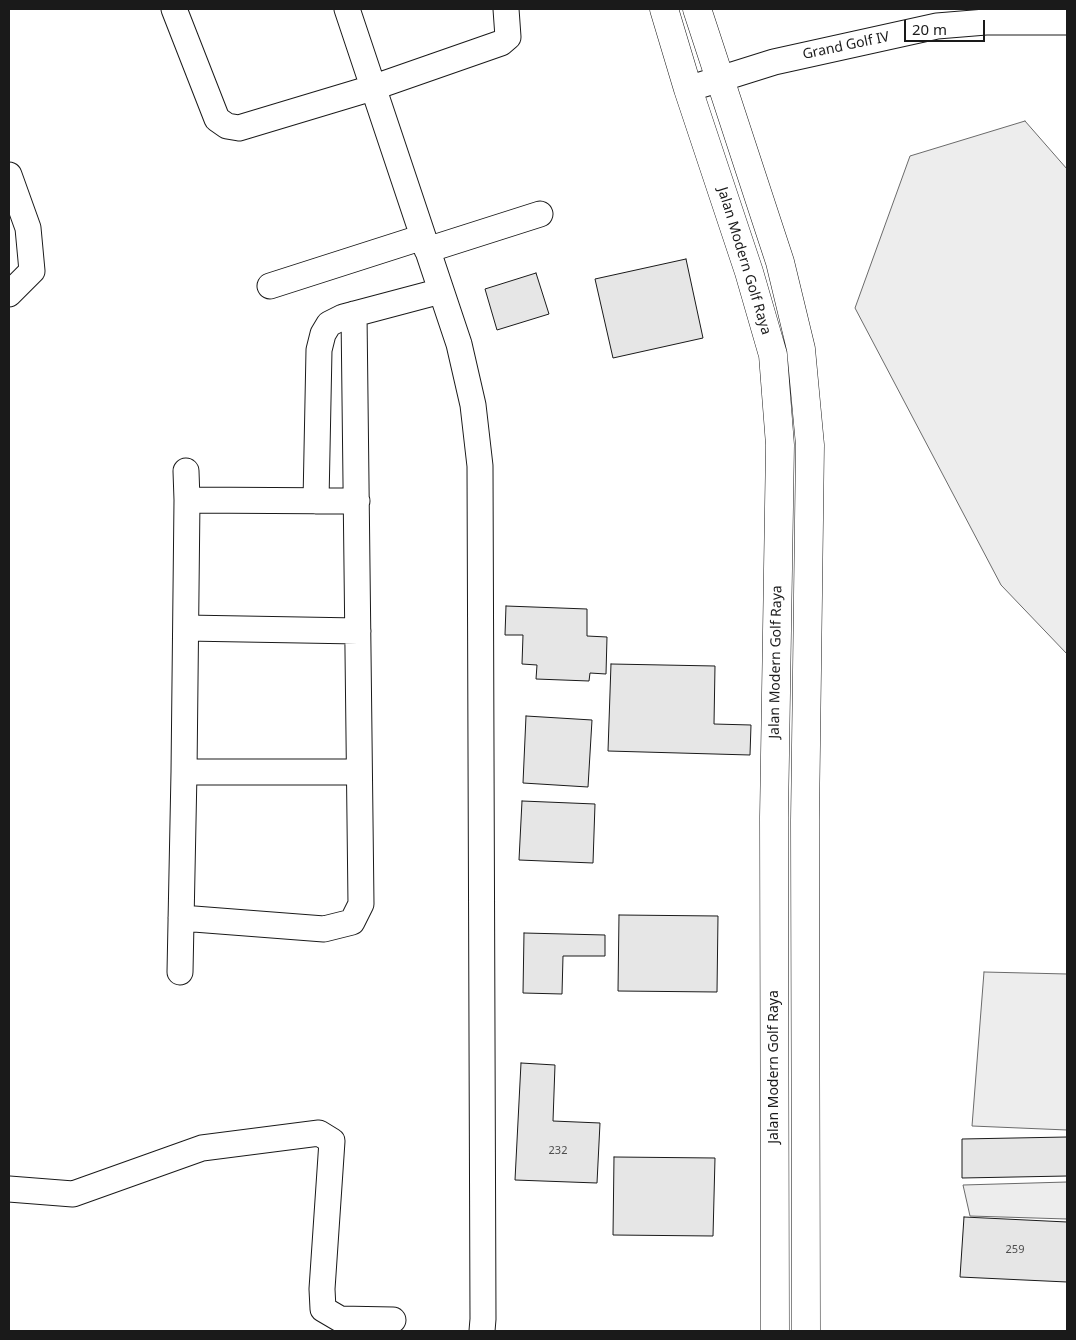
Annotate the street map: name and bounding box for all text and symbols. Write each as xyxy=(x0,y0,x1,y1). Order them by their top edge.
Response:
scale bar xyxy=(906,10,987,42)
text: 20 m xyxy=(912,19,947,39)
street label: Grand Golf IV xyxy=(801,29,891,63)
street label: Jalan Modern Golf Raya xyxy=(714,185,774,337)
street label: Jalan Modern Golf Raya xyxy=(766,585,786,739)
street label: Jalan Modern Golf Raya xyxy=(766,990,782,1144)
house number: 232 xyxy=(549,1144,567,1158)
house number: 259 xyxy=(1006,1243,1024,1257)

